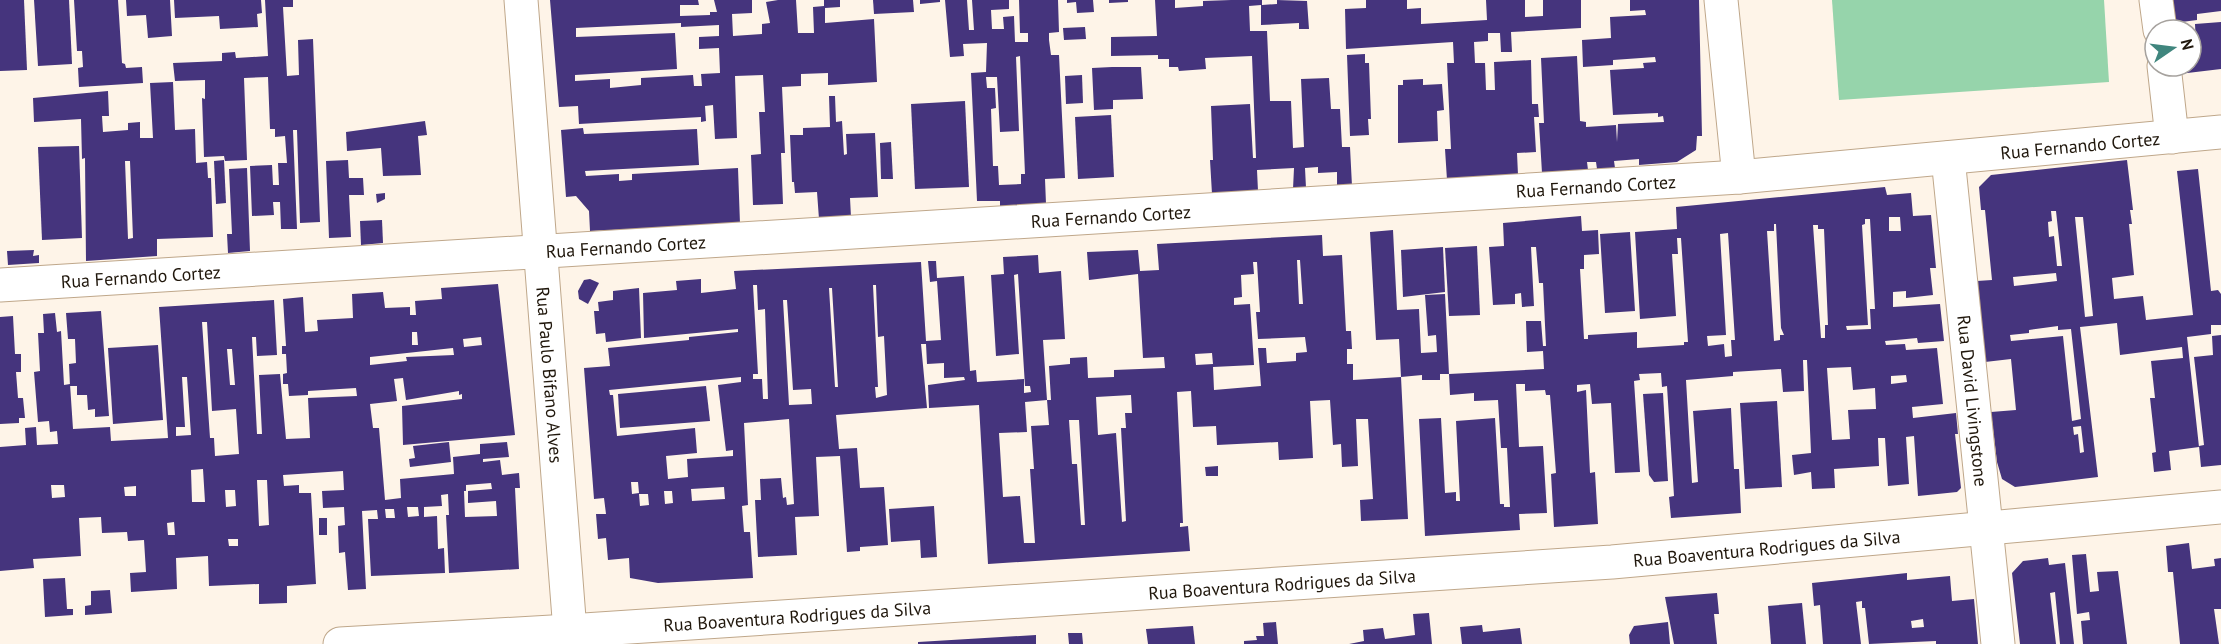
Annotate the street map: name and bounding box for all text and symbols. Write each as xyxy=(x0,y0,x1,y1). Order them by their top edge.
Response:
north arrow xyxy=(2143,18,2203,78)
text: N xyxy=(2177,37,2199,52)
street label: Rua Fernando Cortez xyxy=(1999,126,2161,164)
street label: Rua Fernando Cortez xyxy=(1515,169,1677,202)
street label: Rua Fernando Cortez xyxy=(1030,200,1192,232)
street label: Rua Fernando Cortez xyxy=(545,230,706,263)
street label: Rua Fernando Cortez xyxy=(60,260,221,293)
street label: Rua Paulo Bifano Alves xyxy=(532,286,568,464)
street label: Rua David Livingstone xyxy=(1953,314,1993,487)
street label: Rua Boaventura Rodrigues da Silva xyxy=(1632,525,1901,572)
street label: Rua Boaventura Rodrigues da Silva xyxy=(1148,564,1417,604)
street label: Rua Boaventura Rodrigues da Silva xyxy=(663,596,932,636)

